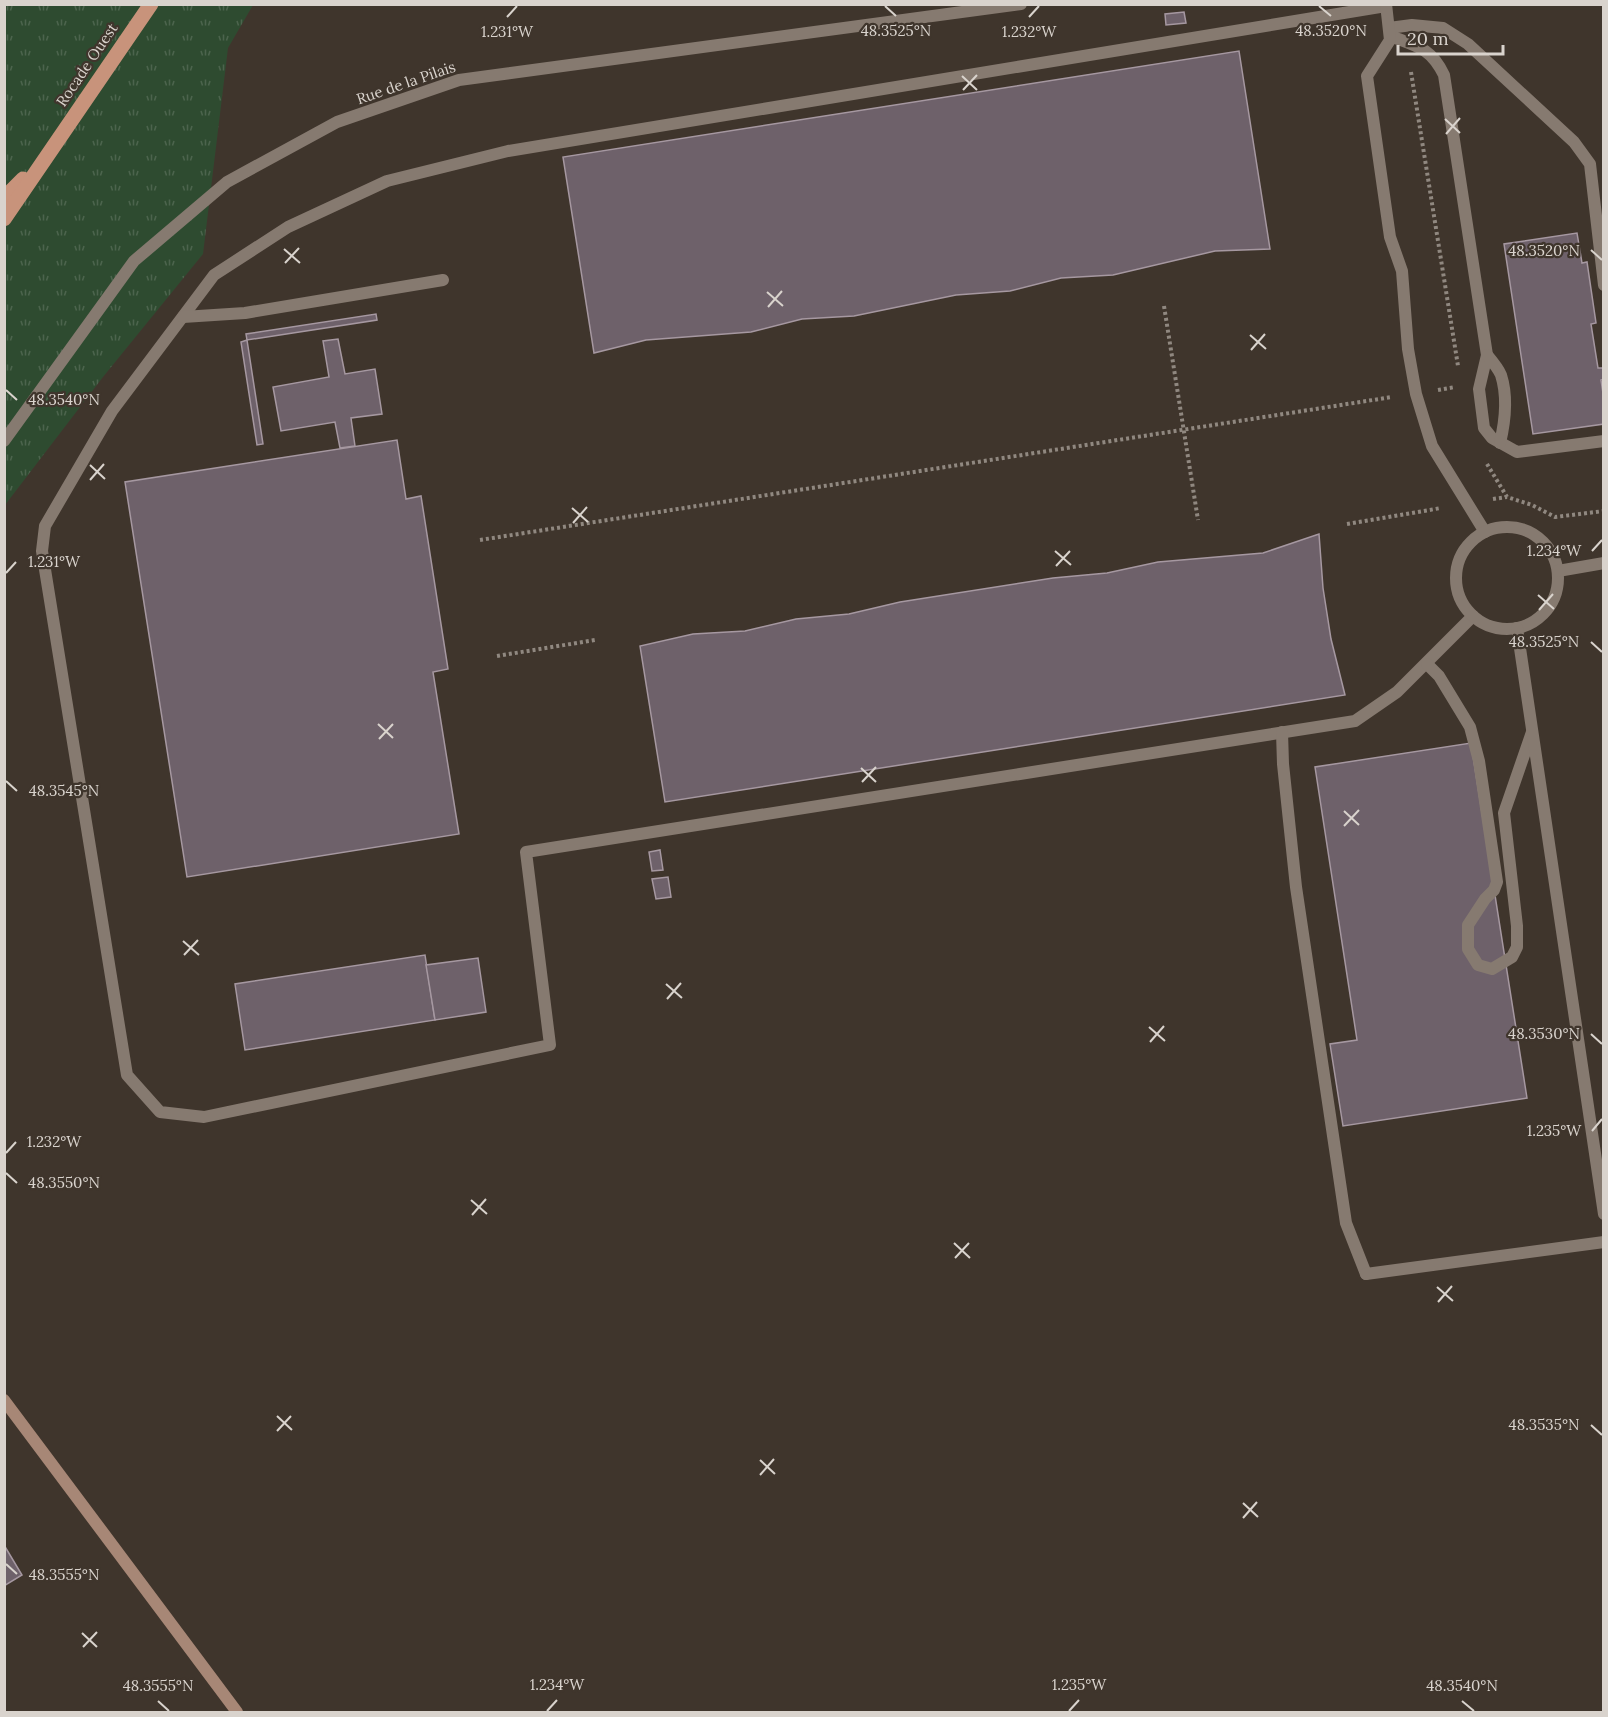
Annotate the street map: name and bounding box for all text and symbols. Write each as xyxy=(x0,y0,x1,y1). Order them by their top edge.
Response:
scale bar xyxy=(1398,18,1503,56)
street label: Rocade Ouest xyxy=(52,19,122,110)
text: 48.3525°N xyxy=(861,21,931,40)
text: 48.3520°N xyxy=(1295,21,1367,40)
text: 1.231°W xyxy=(481,22,534,41)
text: 1.232°W xyxy=(1002,22,1057,41)
text: 20 m xyxy=(1407,27,1449,50)
street label: Rue de la Pilais xyxy=(354,57,458,108)
text: 48.3520°N xyxy=(1508,241,1580,260)
text: 48.3540°N xyxy=(28,390,100,409)
text: 1.234°W xyxy=(1527,541,1582,560)
text: 1.231°W xyxy=(28,552,81,571)
text: 48.3525°N xyxy=(1509,632,1579,651)
text: 48.3545°N xyxy=(29,781,99,800)
text: 48.3530°N xyxy=(1508,1024,1580,1043)
text: 1.235°W xyxy=(1527,1121,1582,1140)
text: 1.232°W xyxy=(27,1132,82,1151)
text: 48.3550°N xyxy=(28,1173,100,1192)
text: 48.3535°N xyxy=(1509,1415,1579,1434)
text: 48.3555°N xyxy=(29,1565,99,1584)
text: 1.234°W xyxy=(530,1675,585,1694)
text: 1.235°W xyxy=(1052,1675,1107,1694)
text: 48.3555°N xyxy=(123,1676,193,1695)
text: 48.3540°N xyxy=(1426,1676,1498,1695)

